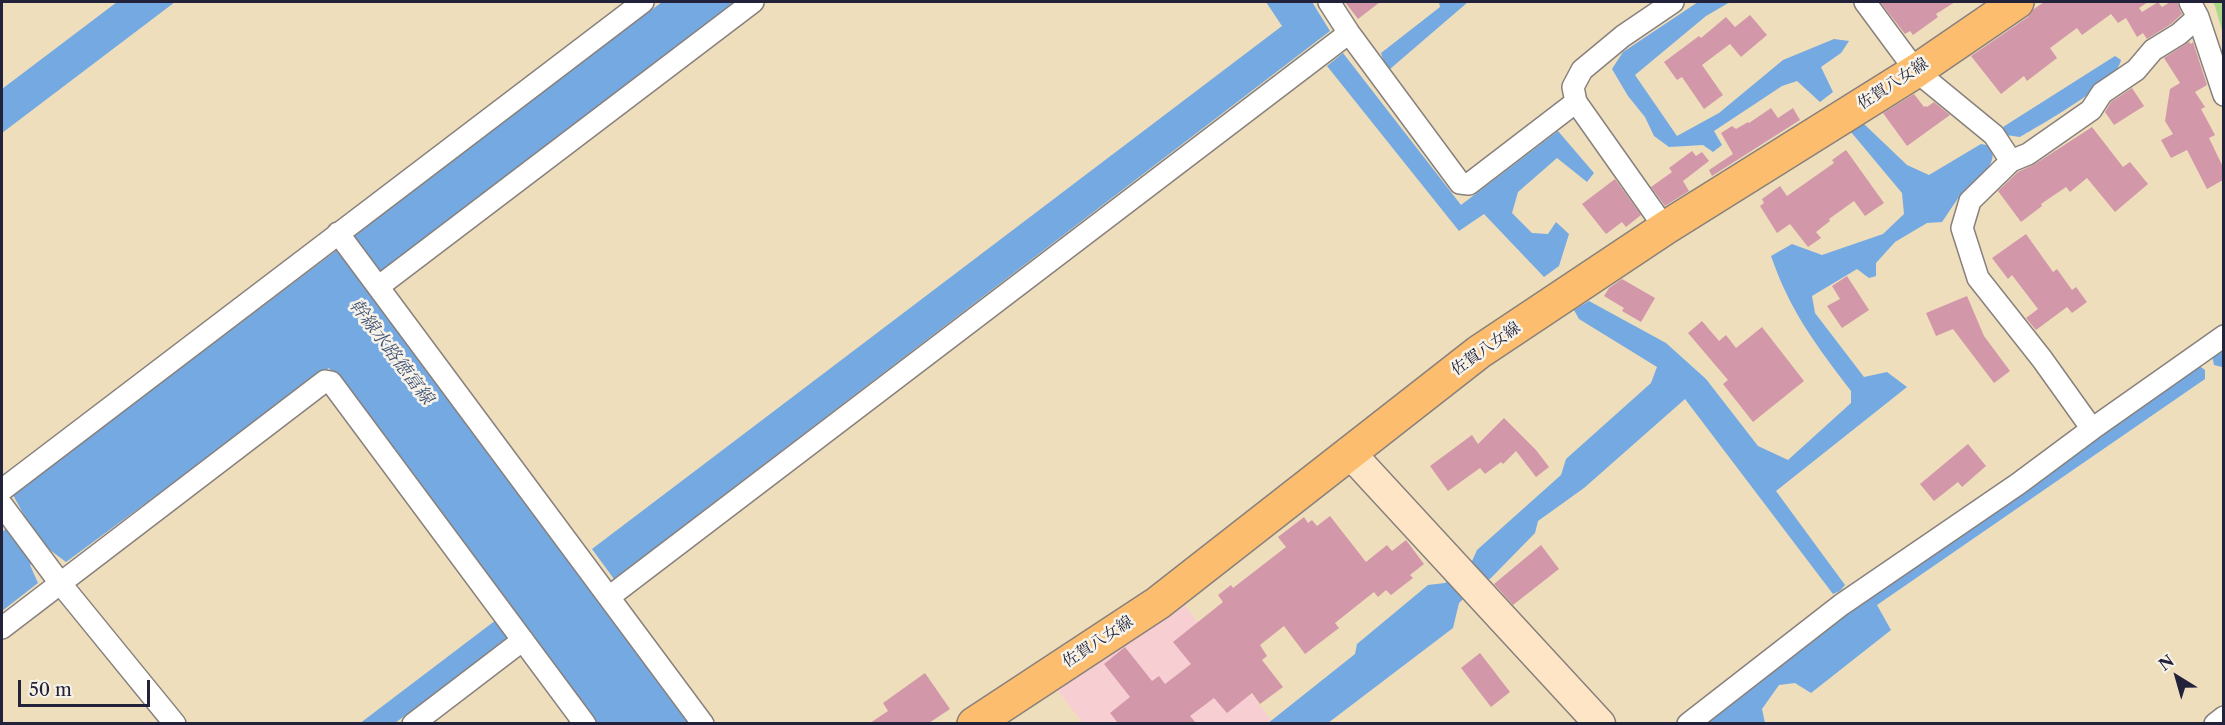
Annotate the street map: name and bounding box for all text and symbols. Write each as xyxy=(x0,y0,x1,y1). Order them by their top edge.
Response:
street label: 佐賀八女線 xyxy=(1854,54,1932,114)
water label: 幹線水路徳富線 xyxy=(344,295,438,409)
street label: 佐賀八女線 xyxy=(1448,318,1524,380)
street label: 佐賀八女線 xyxy=(1059,612,1137,672)
north arrow xyxy=(2147,647,2207,707)
text: N xyxy=(2155,650,2178,675)
scale bar xyxy=(21,668,153,706)
text: 50 m xyxy=(29,679,72,701)

